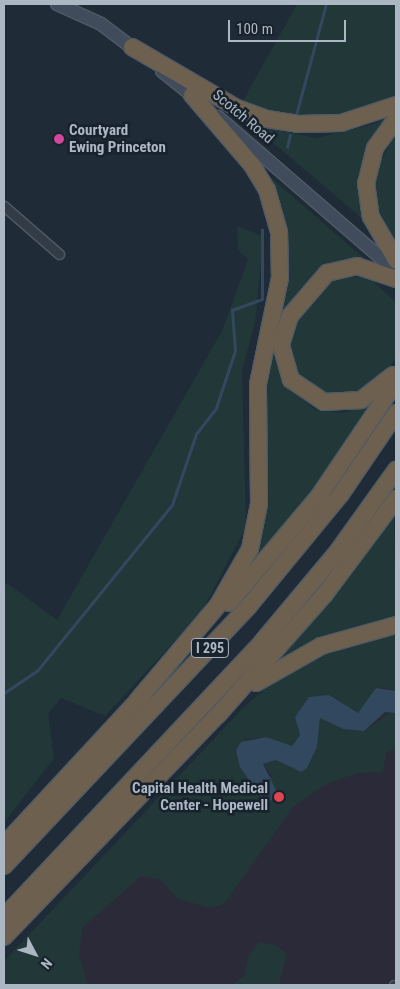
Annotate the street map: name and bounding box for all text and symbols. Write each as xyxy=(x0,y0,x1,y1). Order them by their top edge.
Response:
scale bar xyxy=(230,10,348,42)
text: 100 m xyxy=(236,20,273,38)
street label: Scotch Road xyxy=(209,86,277,148)
place label: Courtyard Ewing Princeton xyxy=(69,121,166,156)
marker: Courtyard Ewing Princeton xyxy=(53,133,65,145)
road number: I 295 xyxy=(190,636,230,660)
place label: Capital Health Medical Center - Hopewell xyxy=(132,779,268,814)
marker: Capital Health Medical Center - Hopewell xyxy=(272,790,286,804)
north arrow xyxy=(10,929,60,979)
text: N xyxy=(38,955,55,972)

